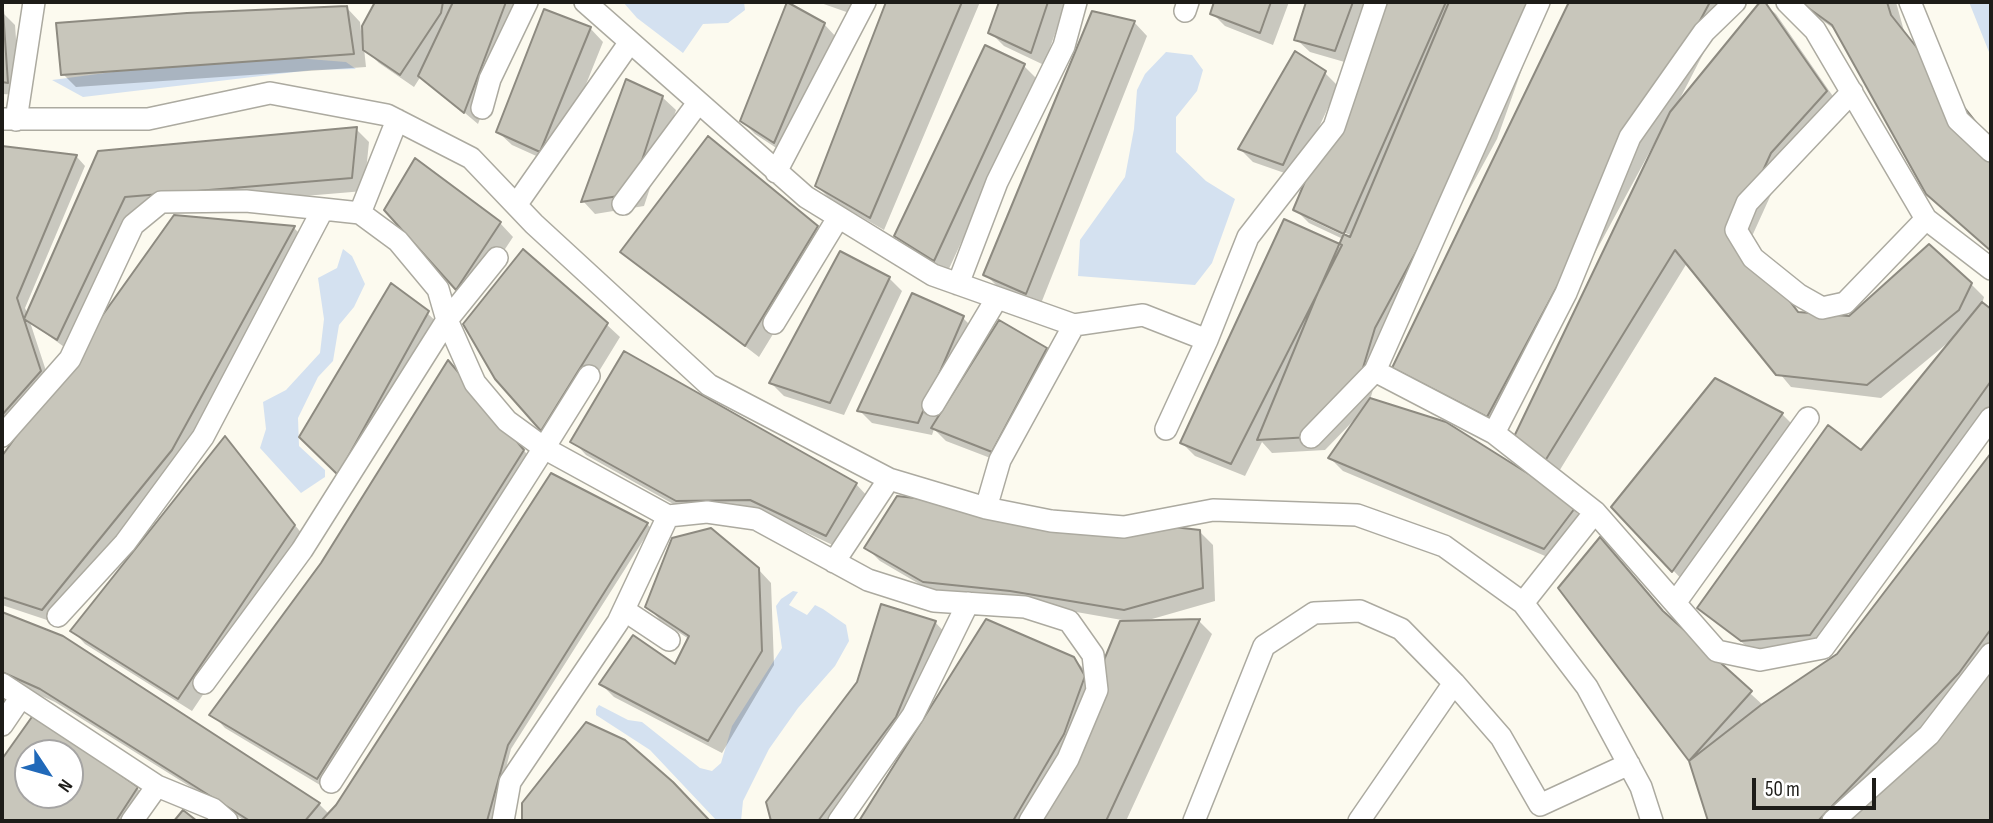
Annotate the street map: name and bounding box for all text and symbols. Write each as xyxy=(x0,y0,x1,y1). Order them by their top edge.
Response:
north arrow xyxy=(14,739,84,809)
scale bar xyxy=(1755,764,1879,808)
text: N xyxy=(52,775,77,796)
text: 50 m xyxy=(1765,777,1800,802)

